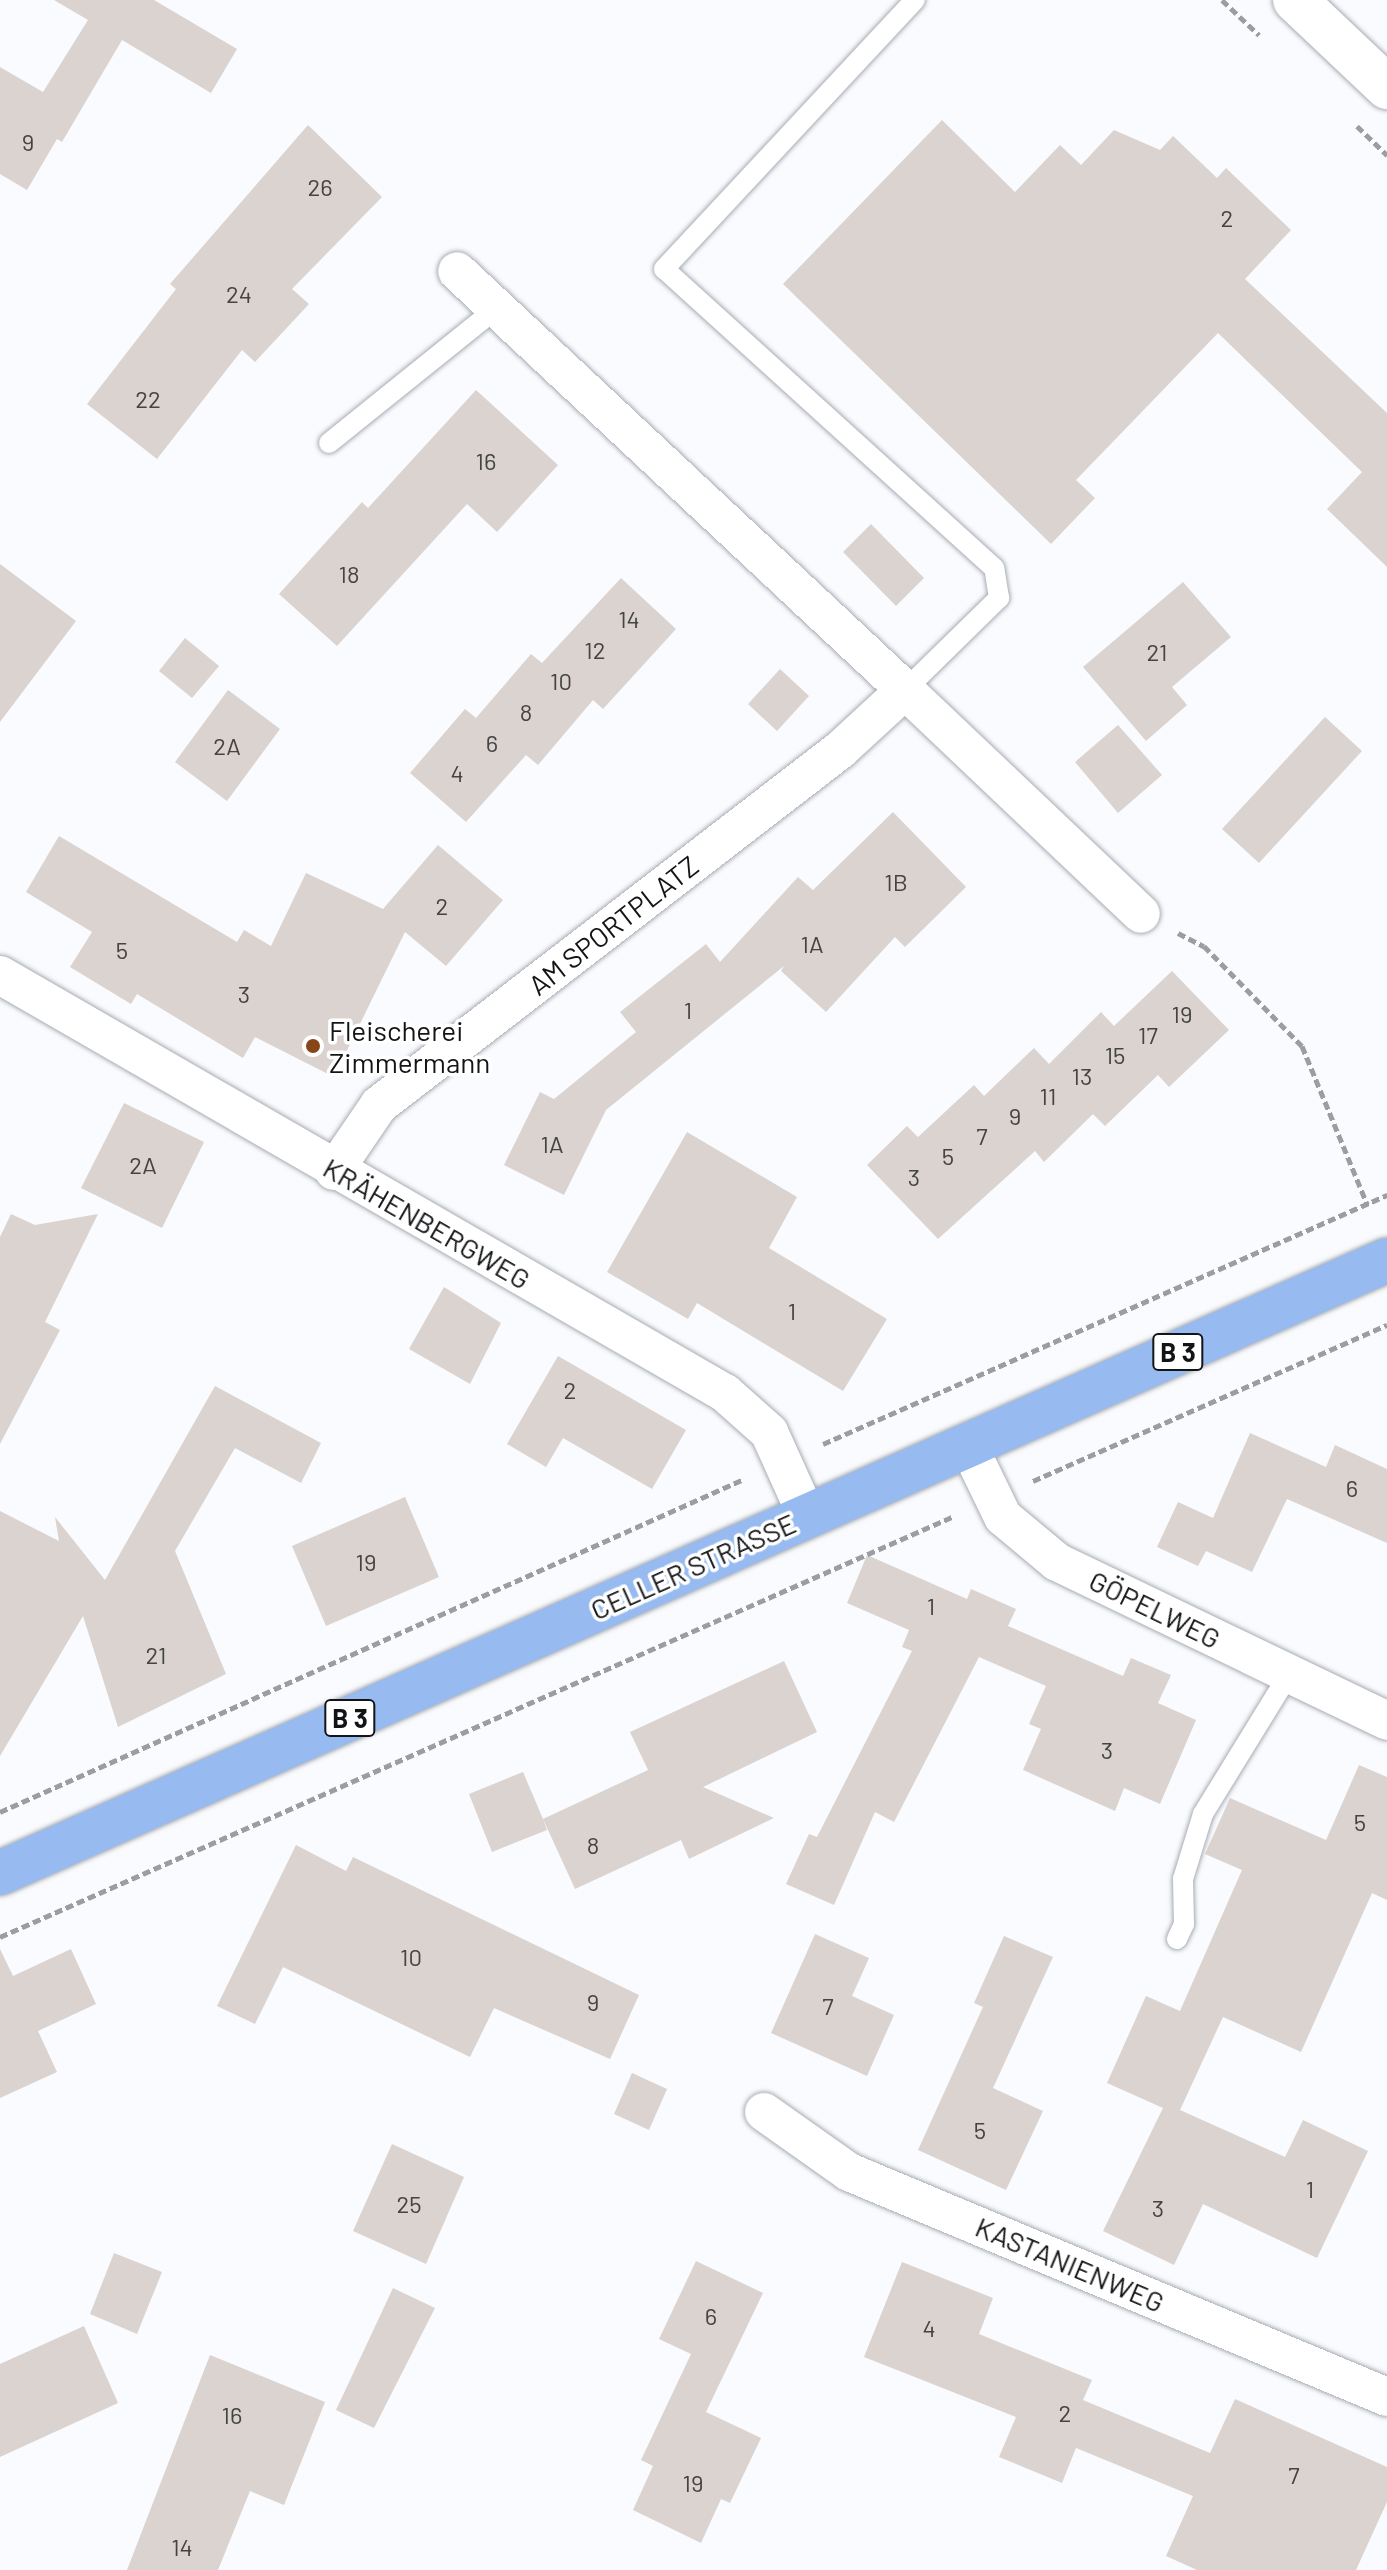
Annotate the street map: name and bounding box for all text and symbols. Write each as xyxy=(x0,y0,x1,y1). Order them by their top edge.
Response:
house number: 9 xyxy=(22,128,34,156)
house number: 26 xyxy=(307,173,333,201)
house number: 2 xyxy=(1221,204,1233,232)
house number: 24 xyxy=(226,280,252,308)
house number: 22 xyxy=(135,385,161,413)
house number: 16 xyxy=(476,447,496,475)
house number: 18 xyxy=(339,560,359,588)
house number: 14 xyxy=(618,605,640,633)
house number: 12 xyxy=(584,636,606,664)
house number: 21 xyxy=(1147,638,1167,666)
house number: 10 xyxy=(550,667,572,695)
house number: 8 xyxy=(520,698,532,726)
house number: 6 xyxy=(486,729,498,757)
house number: 2A xyxy=(213,732,241,760)
house number: 4 xyxy=(450,759,464,787)
street label: AM SPORTPLATZ xyxy=(521,848,705,1002)
house number: 1B xyxy=(884,868,908,896)
house number: 2 xyxy=(436,892,448,920)
house number: 1A xyxy=(801,930,823,958)
house number: 5 xyxy=(116,936,128,964)
house number: 3 xyxy=(238,980,250,1008)
house number: 1 xyxy=(684,996,692,1024)
house number: 19 xyxy=(1172,1000,1192,1028)
place label: Fleischerei Zimmermann xyxy=(329,1013,490,1079)
house number: 17 xyxy=(1138,1021,1158,1049)
marker: Fleischerei Zimmermann xyxy=(304,1037,322,1055)
house number: 15 xyxy=(1105,1041,1125,1069)
house number: 13 xyxy=(1072,1062,1092,1090)
house number: 11 xyxy=(1040,1082,1056,1110)
house number: 9 xyxy=(1009,1102,1021,1130)
house number: 7 xyxy=(976,1122,988,1150)
house number: 1A xyxy=(541,1130,563,1158)
house number: 5 xyxy=(942,1142,954,1170)
street label: KRÄHENBERGWEG xyxy=(318,1150,536,1296)
house number: 2A xyxy=(129,1151,157,1179)
house number: 3 xyxy=(908,1163,920,1191)
house number: 1 xyxy=(788,1297,796,1325)
road number: B 3 xyxy=(1152,1330,1204,1374)
house number: 2 xyxy=(564,1376,576,1404)
house number: 6 xyxy=(1346,1474,1358,1502)
street label: CELLER STRASSE xyxy=(585,1506,801,1626)
house number: 19 xyxy=(356,1548,376,1576)
street label: GÖPELWEG xyxy=(1084,1563,1226,1655)
house number: 1 xyxy=(927,1592,935,1620)
house number: 21 xyxy=(146,1641,166,1669)
road number: B 3 xyxy=(324,1696,376,1740)
house number: 3 xyxy=(1101,1736,1113,1764)
house number: 5 xyxy=(1354,1808,1366,1836)
house number: 8 xyxy=(587,1831,599,1859)
house number: 10 xyxy=(400,1943,422,1971)
house number: 9 xyxy=(587,1988,599,2016)
house number: 7 xyxy=(822,1992,834,2020)
house number: 5 xyxy=(974,2116,986,2144)
house number: 1 xyxy=(1306,2175,1314,2203)
house number: 25 xyxy=(396,2190,422,2218)
house number: 3 xyxy=(1152,2194,1164,2222)
street label: KASTANIENWEG xyxy=(971,2209,1169,2319)
house number: 6 xyxy=(705,2302,717,2330)
house number: 4 xyxy=(922,2314,936,2342)
house number: 2 xyxy=(1059,2399,1071,2427)
house number: 16 xyxy=(222,2401,242,2429)
house number: 7 xyxy=(1288,2461,1300,2489)
house number: 19 xyxy=(683,2469,703,2497)
house number: 14 xyxy=(171,2533,193,2561)

